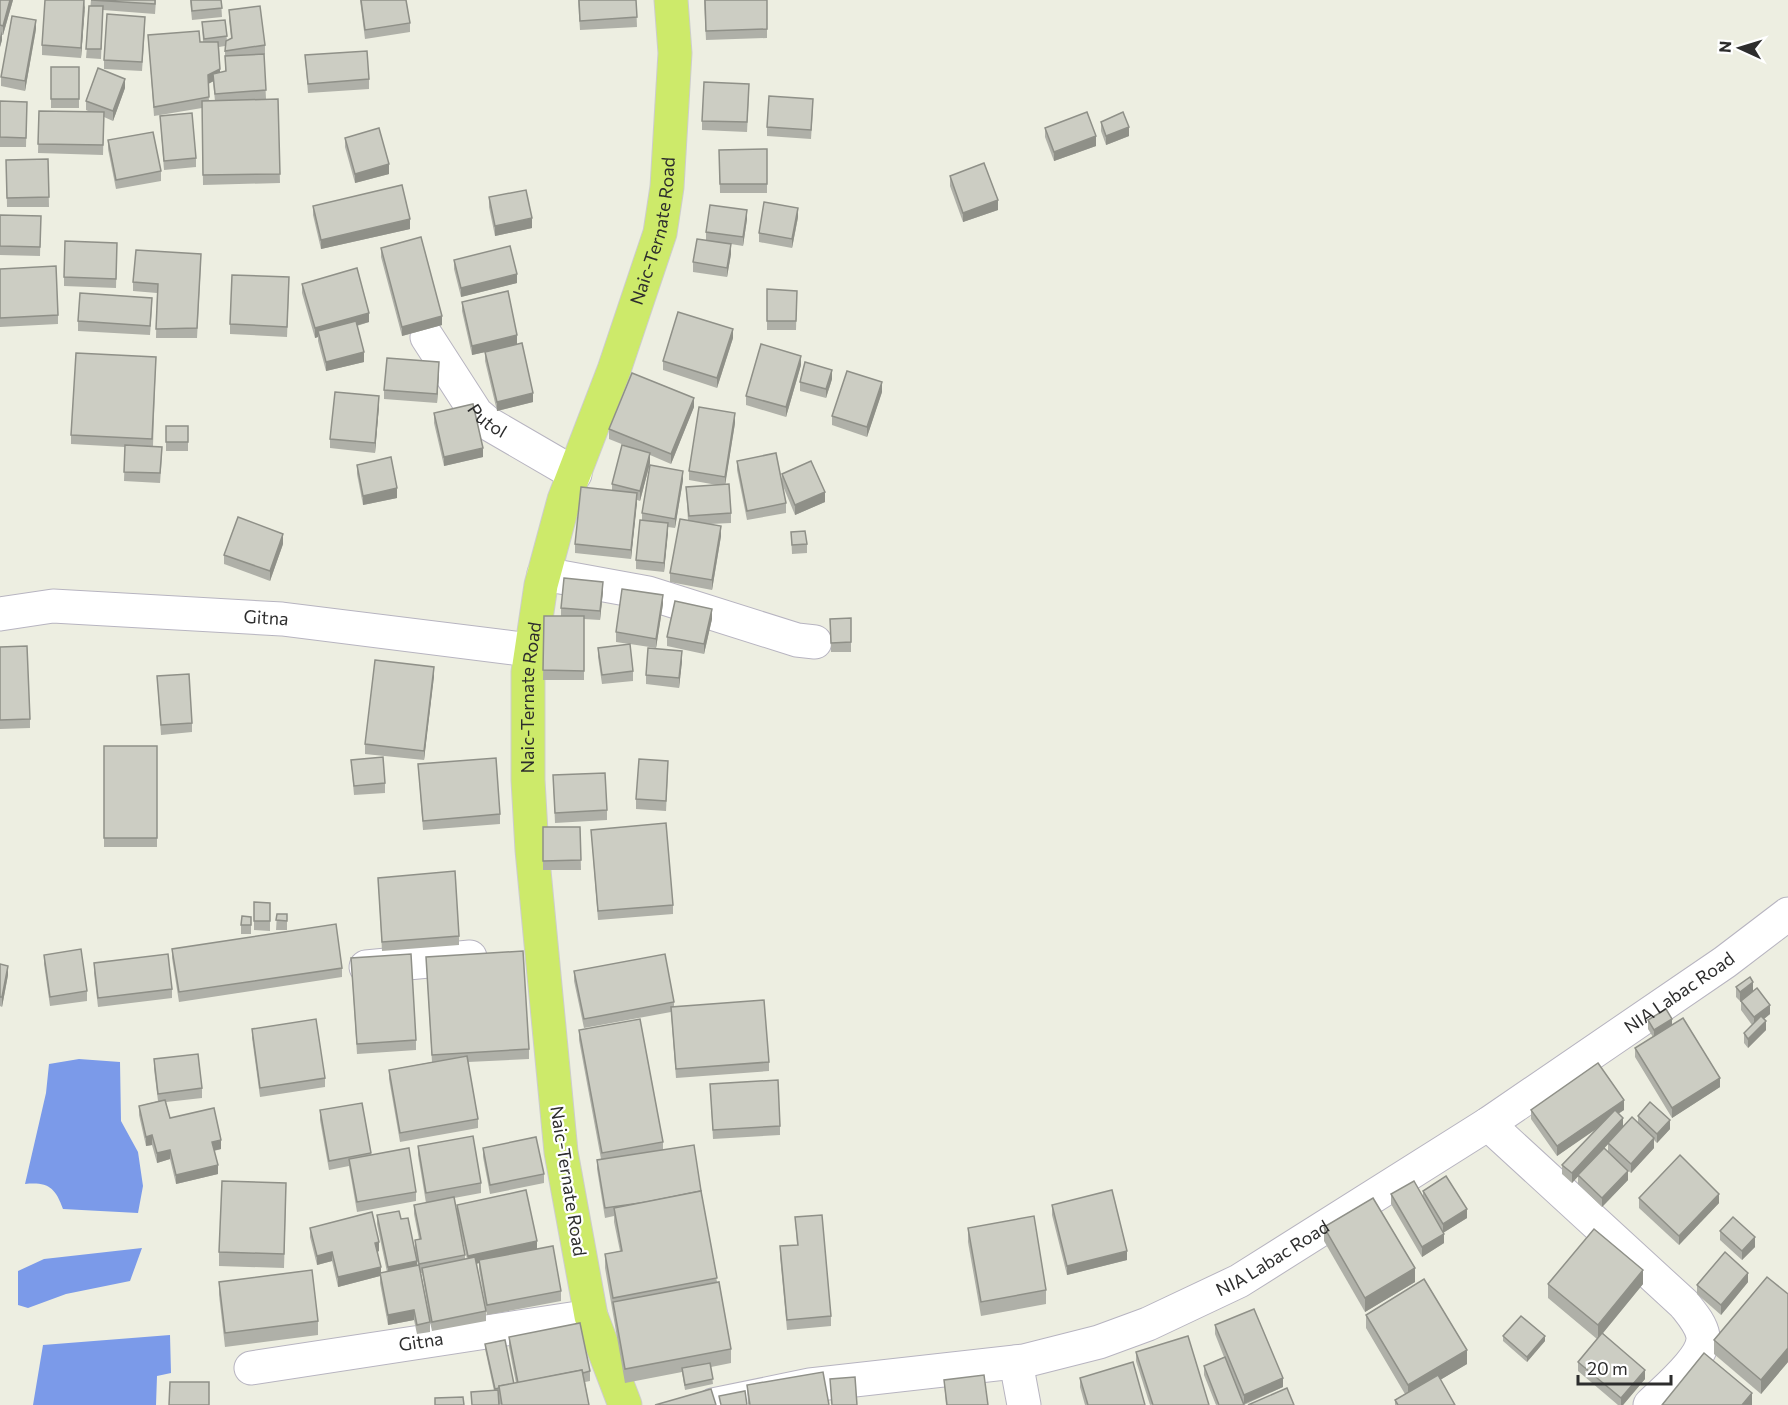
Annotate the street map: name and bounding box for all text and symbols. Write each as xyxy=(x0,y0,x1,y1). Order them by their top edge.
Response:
north arrow xyxy=(1710,18,1770,78)
text: N xyxy=(1715,40,1734,54)
street label: Naic-Ternate Road xyxy=(625,156,679,308)
street label: Putol xyxy=(463,399,511,442)
street label: Gitna xyxy=(243,605,290,630)
street label: Naic-Ternate Road xyxy=(515,620,545,774)
street label: NIA Labac Road xyxy=(1620,947,1738,1038)
street label: Naic-Ternate Road xyxy=(546,1104,592,1258)
street label: NIA Labac Road xyxy=(1212,1215,1333,1300)
street label: Gitna xyxy=(397,1327,445,1355)
scale bar xyxy=(1578,1348,1671,1386)
text: 20 m xyxy=(1587,1357,1628,1379)

